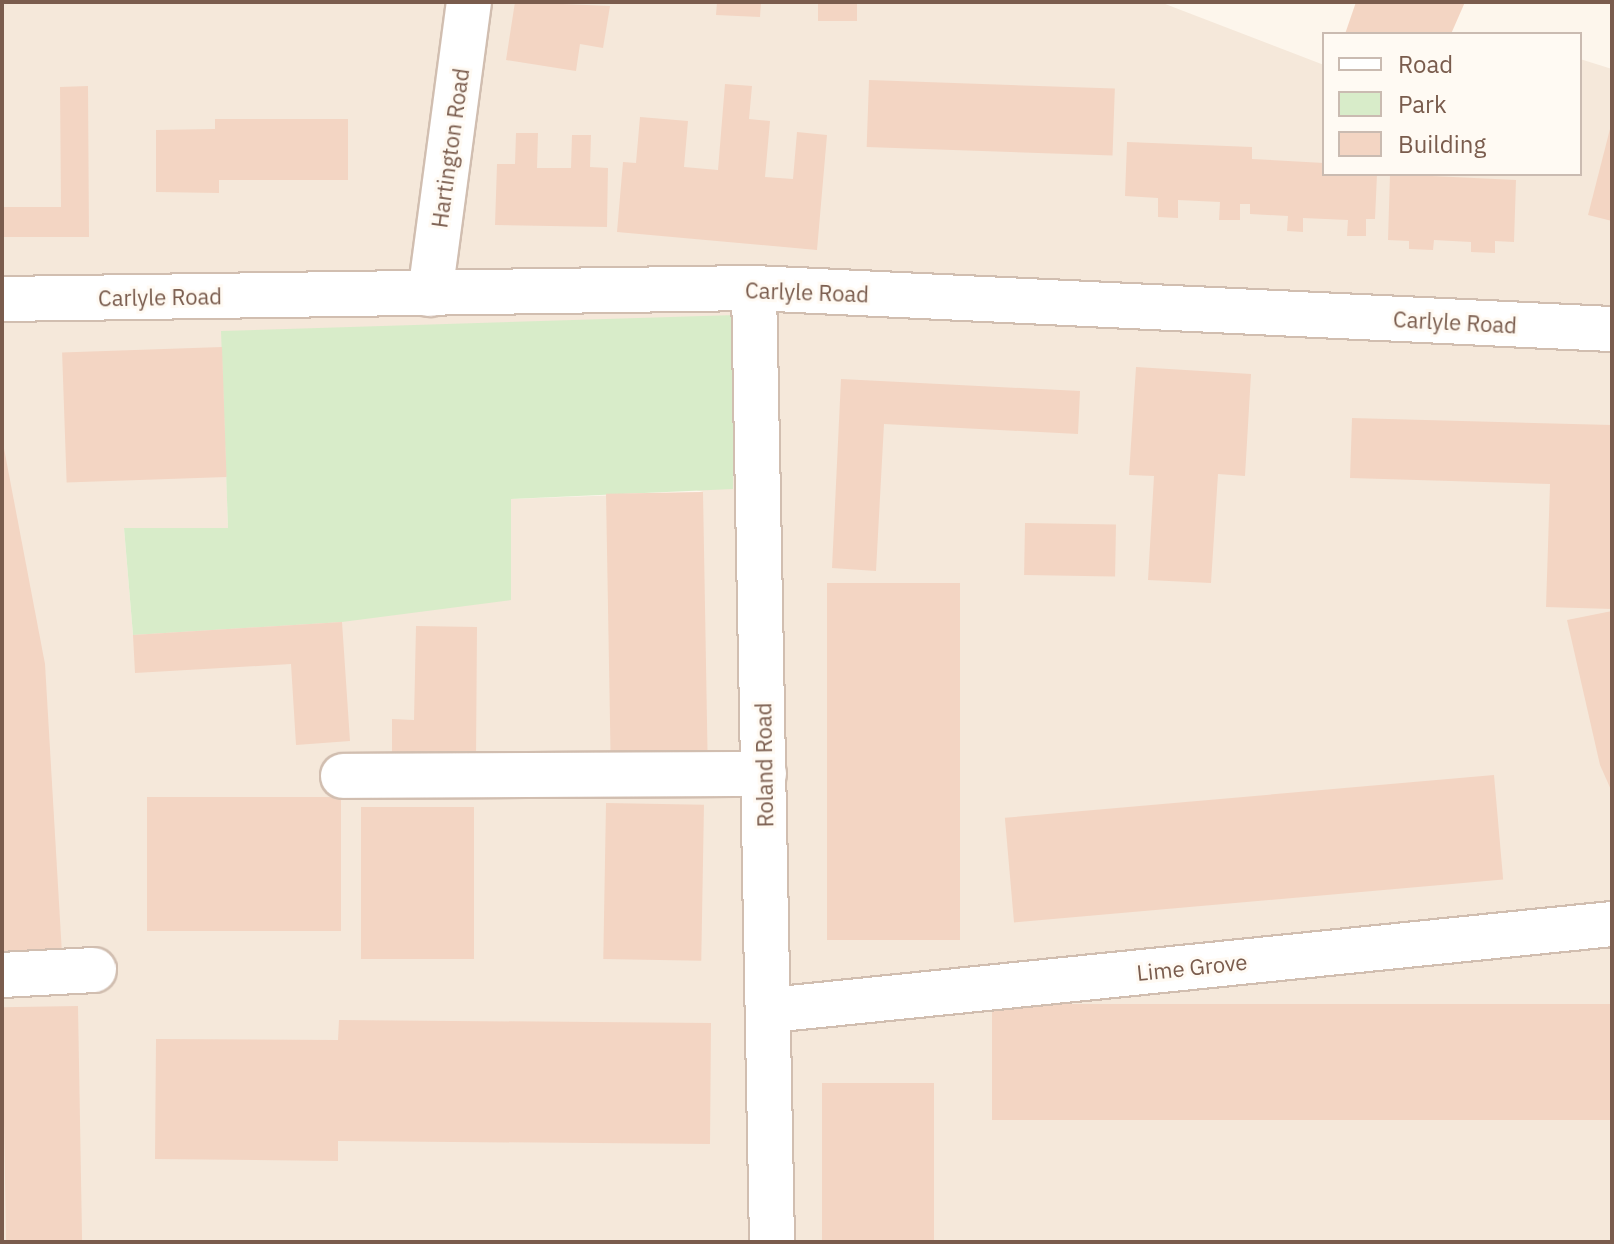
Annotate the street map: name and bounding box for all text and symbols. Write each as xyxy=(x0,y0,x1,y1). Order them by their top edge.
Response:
legend xyxy=(1322,32,1582,176)
text: Road xyxy=(1398,48,1453,80)
street label: Hartington Road xyxy=(426,66,474,230)
text: Park xyxy=(1398,88,1447,120)
text: Building xyxy=(1398,128,1486,160)
street label: Carlyle Road xyxy=(745,277,869,307)
street label: Carlyle Road xyxy=(98,283,222,311)
street label: Carlyle Road xyxy=(1392,306,1518,338)
street label: Roland Road xyxy=(750,702,778,828)
street label: Lime Grove xyxy=(1135,948,1249,986)

